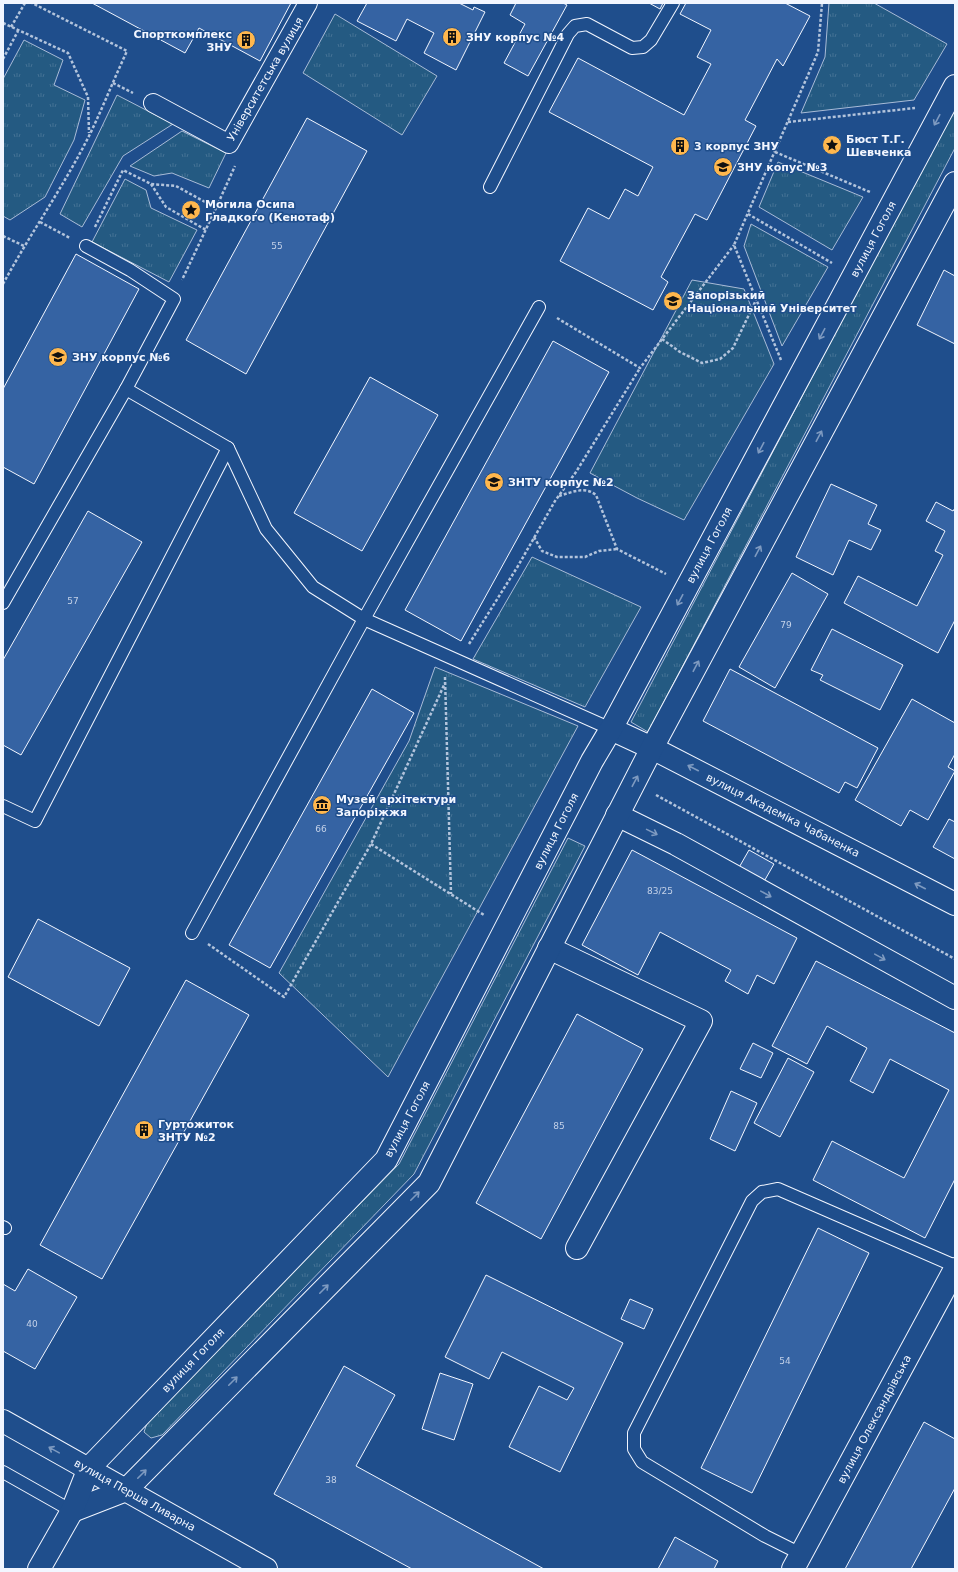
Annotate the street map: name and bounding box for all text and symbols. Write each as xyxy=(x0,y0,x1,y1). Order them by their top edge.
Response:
street label: Університетська вулиця xyxy=(225,15,306,143)
building icon: ЗНУ корпус №4 xyxy=(441,26,463,48)
place label: Спорткомплекс ЗНУ xyxy=(133,28,233,54)
building icon: Спорткомплекс ЗНУ xyxy=(235,29,257,51)
place label: ЗНУ корпус №4 xyxy=(466,31,565,44)
one-way arrow xyxy=(932,114,940,126)
place label: Бюст Т.Г. Шевченка xyxy=(846,133,912,159)
place icon: Бюст Т.Г. Шевченка xyxy=(821,134,843,156)
building icon: 3 корпус ЗНУ xyxy=(669,135,691,157)
place label: 3 корпус ЗНУ xyxy=(694,140,780,153)
school or university icon: ЗНУ копус №3 xyxy=(712,156,734,178)
place label: ЗНУ копус №3 xyxy=(737,161,827,174)
place label: Могила Осипа Гладкого (Кенотаф) xyxy=(205,198,335,224)
place icon: Могила Осипа Гладкого (Кенотаф) xyxy=(180,199,202,221)
street label: вулиця Гоголя xyxy=(848,199,899,280)
house number: 55 xyxy=(271,241,283,251)
place label: Запорізький Національний Університет xyxy=(687,289,857,315)
school or university icon: Запорізький Національний Університет xyxy=(662,290,684,312)
one-way arrow xyxy=(818,327,826,339)
school or university icon: ЗНУ корпус №6 xyxy=(47,346,69,368)
place label: ЗНУ корпус №6 xyxy=(72,351,171,364)
one-way arrow xyxy=(816,431,823,443)
one-way arrow xyxy=(757,442,764,454)
school or university icon: ЗНТУ корпус №2 xyxy=(483,471,505,493)
place label: ЗНТУ корпус №2 xyxy=(508,476,614,489)
street label: вулиця Гоголя xyxy=(684,505,735,586)
one-way arrow xyxy=(754,545,762,557)
one-way arrow xyxy=(676,594,683,606)
house number: 57 xyxy=(67,596,79,606)
house number: 79 xyxy=(780,620,792,630)
one-way arrow xyxy=(693,660,700,672)
one-way arrow xyxy=(687,764,699,772)
street label: вулиця Академіка Чабаненка xyxy=(704,771,862,860)
one-way arrow xyxy=(632,775,640,787)
street label: вулиця Гоголя xyxy=(532,791,581,872)
place label: Музей архітектури Запоріжжя xyxy=(336,793,456,819)
museum icon: Музей архітектури Запоріжжя xyxy=(311,794,333,816)
house number: 66 xyxy=(315,824,327,834)
one-way arrow xyxy=(646,829,658,836)
one-way arrow xyxy=(915,881,927,889)
house number: 83/25 xyxy=(647,886,673,896)
one-way arrow xyxy=(760,891,772,898)
one-way arrow xyxy=(874,954,886,961)
street label: вулиця Гоголя xyxy=(382,1079,433,1160)
place label: Гуртожиток ЗНТУ №2 xyxy=(158,1118,235,1144)
building icon: Гуртожиток ЗНТУ №2 xyxy=(133,1119,155,1141)
house number: 85 xyxy=(553,1121,565,1131)
one-way arrow xyxy=(411,1191,420,1201)
one-way arrow xyxy=(319,1284,329,1294)
house number: 40 xyxy=(26,1319,38,1329)
street label: вулиця Гоголя xyxy=(159,1325,227,1395)
street label: вулиця Олександрівська xyxy=(835,1353,914,1486)
house number: 54 xyxy=(779,1356,791,1366)
one-way arrow xyxy=(228,1376,238,1386)
one-way arrow xyxy=(49,1445,61,1453)
street label: вулиця Перша Ливарна xyxy=(72,1457,198,1534)
one-way arrow xyxy=(137,1469,147,1479)
house number: 38 xyxy=(325,1475,337,1485)

